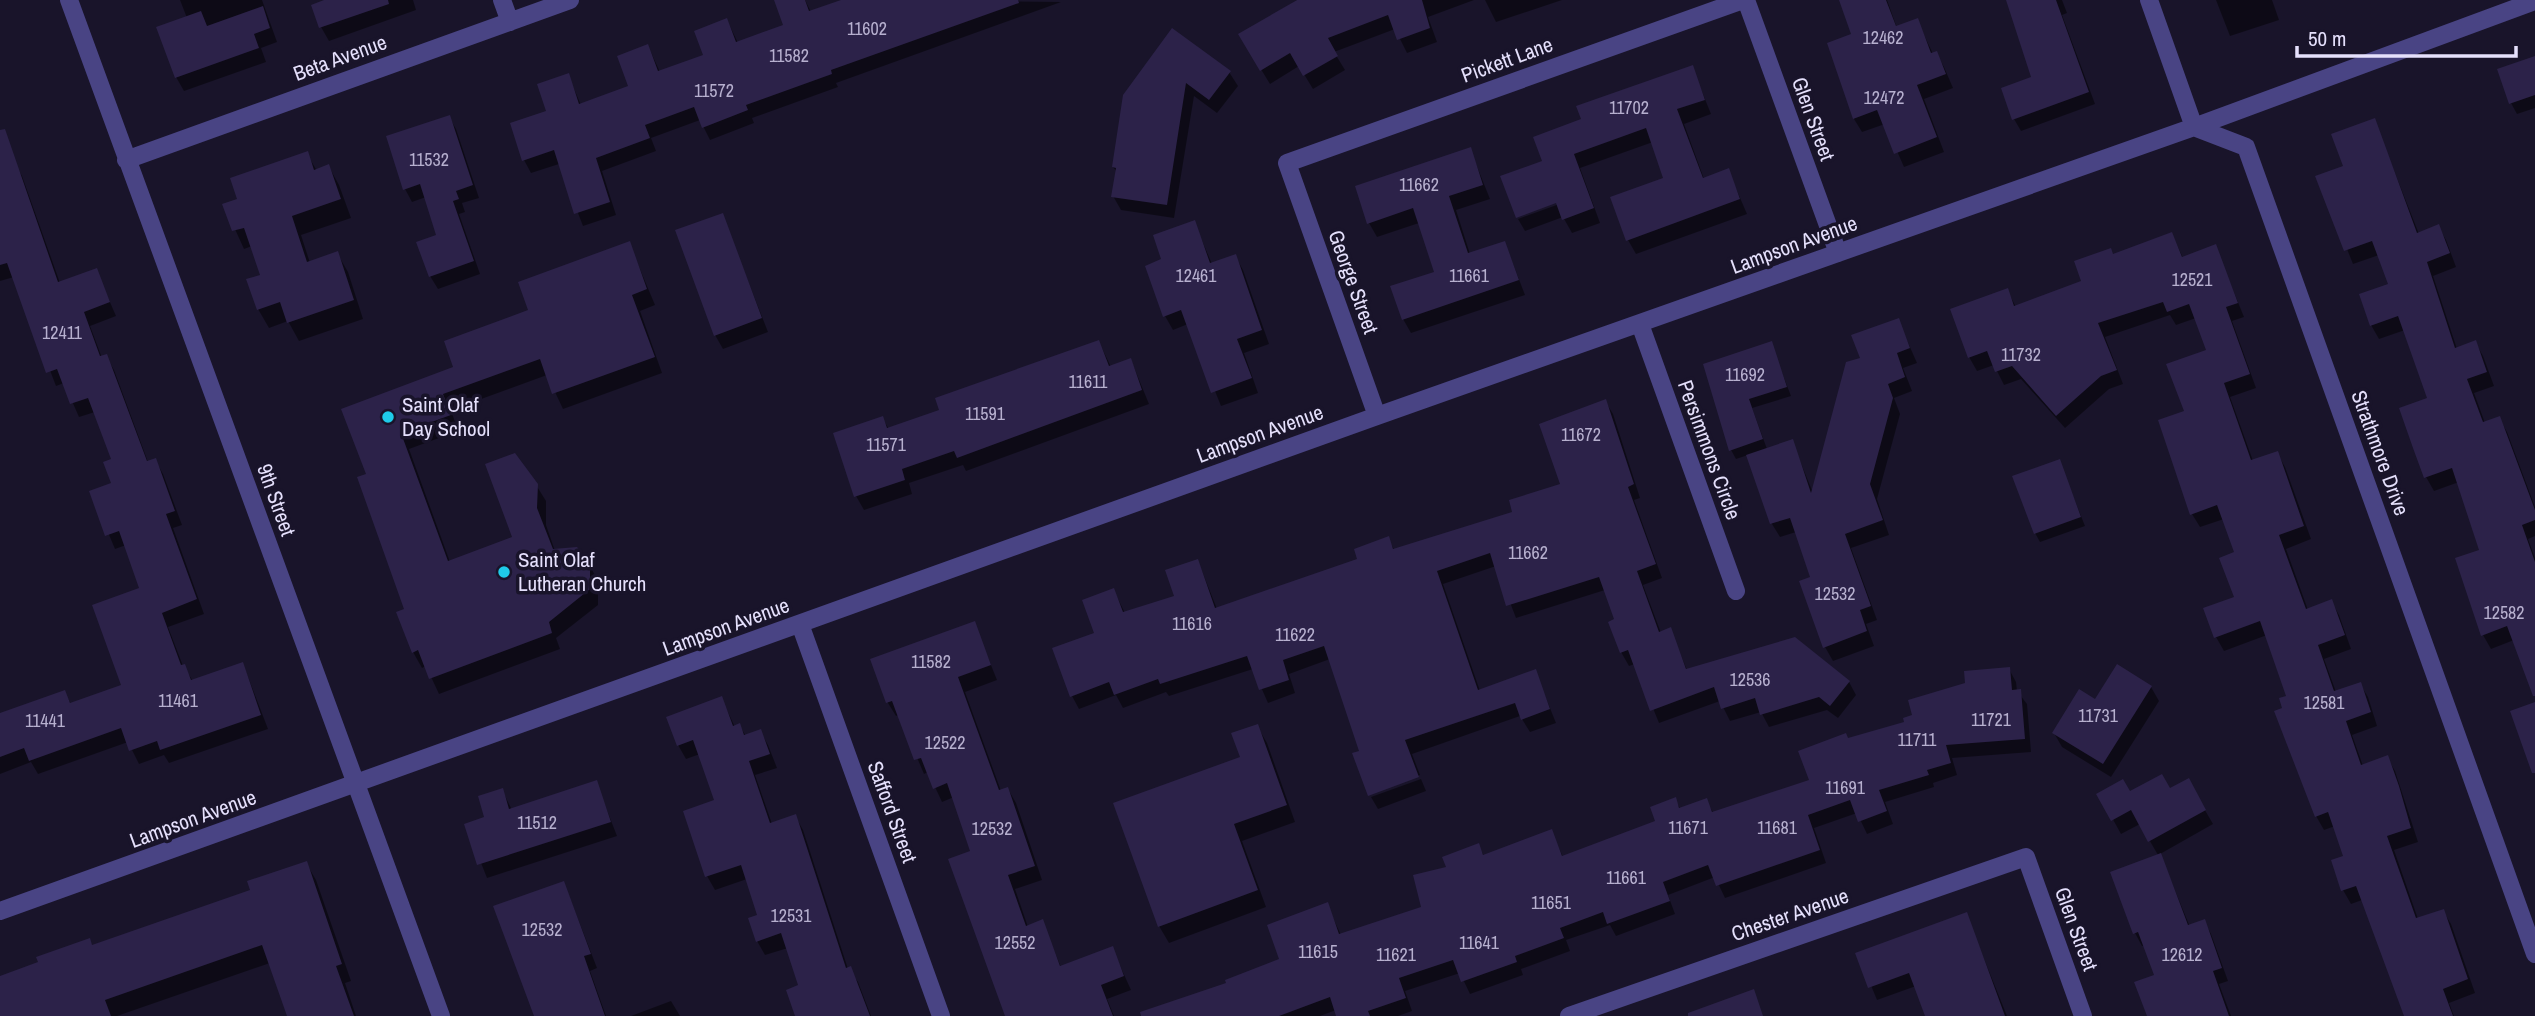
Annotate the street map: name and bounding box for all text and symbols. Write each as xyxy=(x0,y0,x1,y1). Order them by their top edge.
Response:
scale bar xyxy=(2297,14,2516,58)
house number: 11602 xyxy=(847,16,887,41)
text: 50 m xyxy=(2308,24,2346,53)
house number: 12462 xyxy=(1862,25,1904,50)
street label: Beta Avenue xyxy=(289,27,391,88)
street label: Pickett Lane xyxy=(1457,30,1557,90)
house number: 11582 xyxy=(769,43,809,68)
street label: Glen Street xyxy=(1785,73,1842,165)
house number: 11572 xyxy=(694,78,734,103)
house number: 12472 xyxy=(1863,85,1905,110)
house number: 11702 xyxy=(1609,95,1649,120)
house number: 11532 xyxy=(409,147,449,172)
house number: 11662 xyxy=(1399,172,1439,197)
street label: Lampson Avenue xyxy=(1726,208,1861,281)
street label: George Street xyxy=(1321,226,1386,338)
house number: 12461 xyxy=(1175,263,1217,288)
house number: 11661 xyxy=(1449,263,1490,288)
house number: 12521 xyxy=(2171,267,2213,292)
house number: 12411 xyxy=(42,320,83,345)
house number: 11732 xyxy=(2001,342,2041,367)
house number: 11692 xyxy=(1725,362,1765,387)
house number: 11611 xyxy=(1069,369,1108,394)
street label: Persimmons Circle xyxy=(1671,376,1748,524)
street label: Strathmore Drive xyxy=(2344,386,2417,519)
place label: Saint Olaf Day School xyxy=(402,390,490,443)
street label: Lampson Avenue xyxy=(1192,397,1327,470)
house number: 11591 xyxy=(965,401,1006,426)
marker: Saint Olaf Day School xyxy=(380,409,396,425)
house number: 11672 xyxy=(1561,422,1601,447)
house number: 11571 xyxy=(866,432,907,457)
street label: 9th Street xyxy=(250,460,303,540)
house number: 11662 xyxy=(1508,540,1548,565)
place label: Saint Olaf Lutheran Church xyxy=(518,545,646,598)
marker: Saint Olaf Lutheran Church xyxy=(496,564,512,580)
house number: 12532 xyxy=(1814,581,1856,606)
street label: Lampson Avenue xyxy=(658,590,793,663)
house number: 12582 xyxy=(2483,600,2525,625)
house number: 11616 xyxy=(1172,611,1212,636)
house number: 11622 xyxy=(1275,622,1315,647)
house number: 11582 xyxy=(911,649,951,674)
house number: 12536 xyxy=(1729,667,1771,692)
house number: 11461 xyxy=(158,688,199,713)
house number: 12581 xyxy=(2303,690,2345,715)
house number: 11731 xyxy=(2078,703,2119,728)
house number: 11721 xyxy=(1971,707,2012,732)
house number: 11441 xyxy=(25,708,66,733)
house number: 11711 xyxy=(1898,727,1937,752)
house number: 12522 xyxy=(924,730,966,755)
street label: Safford Street xyxy=(861,757,924,867)
house number: 11691 xyxy=(1825,775,1866,800)
street label: Lampson Avenue xyxy=(125,782,260,855)
house number: 11512 xyxy=(517,810,557,835)
house number: 11671 xyxy=(1668,815,1709,840)
house number: 11681 xyxy=(1757,815,1798,840)
house number: 12532 xyxy=(971,816,1013,841)
house number: 11661 xyxy=(1606,865,1647,890)
street label: Chester Avenue xyxy=(1727,881,1852,948)
street label: Glen Street xyxy=(2048,883,2105,975)
house number: 11651 xyxy=(1531,890,1572,915)
house number: 12531 xyxy=(770,903,812,928)
house number: 12532 xyxy=(521,917,563,942)
house number: 12552 xyxy=(994,930,1036,955)
house number: 11641 xyxy=(1459,930,1500,955)
house number: 11615 xyxy=(1298,939,1338,964)
house number: 11621 xyxy=(1376,942,1417,967)
house number: 12612 xyxy=(2161,942,2203,967)

